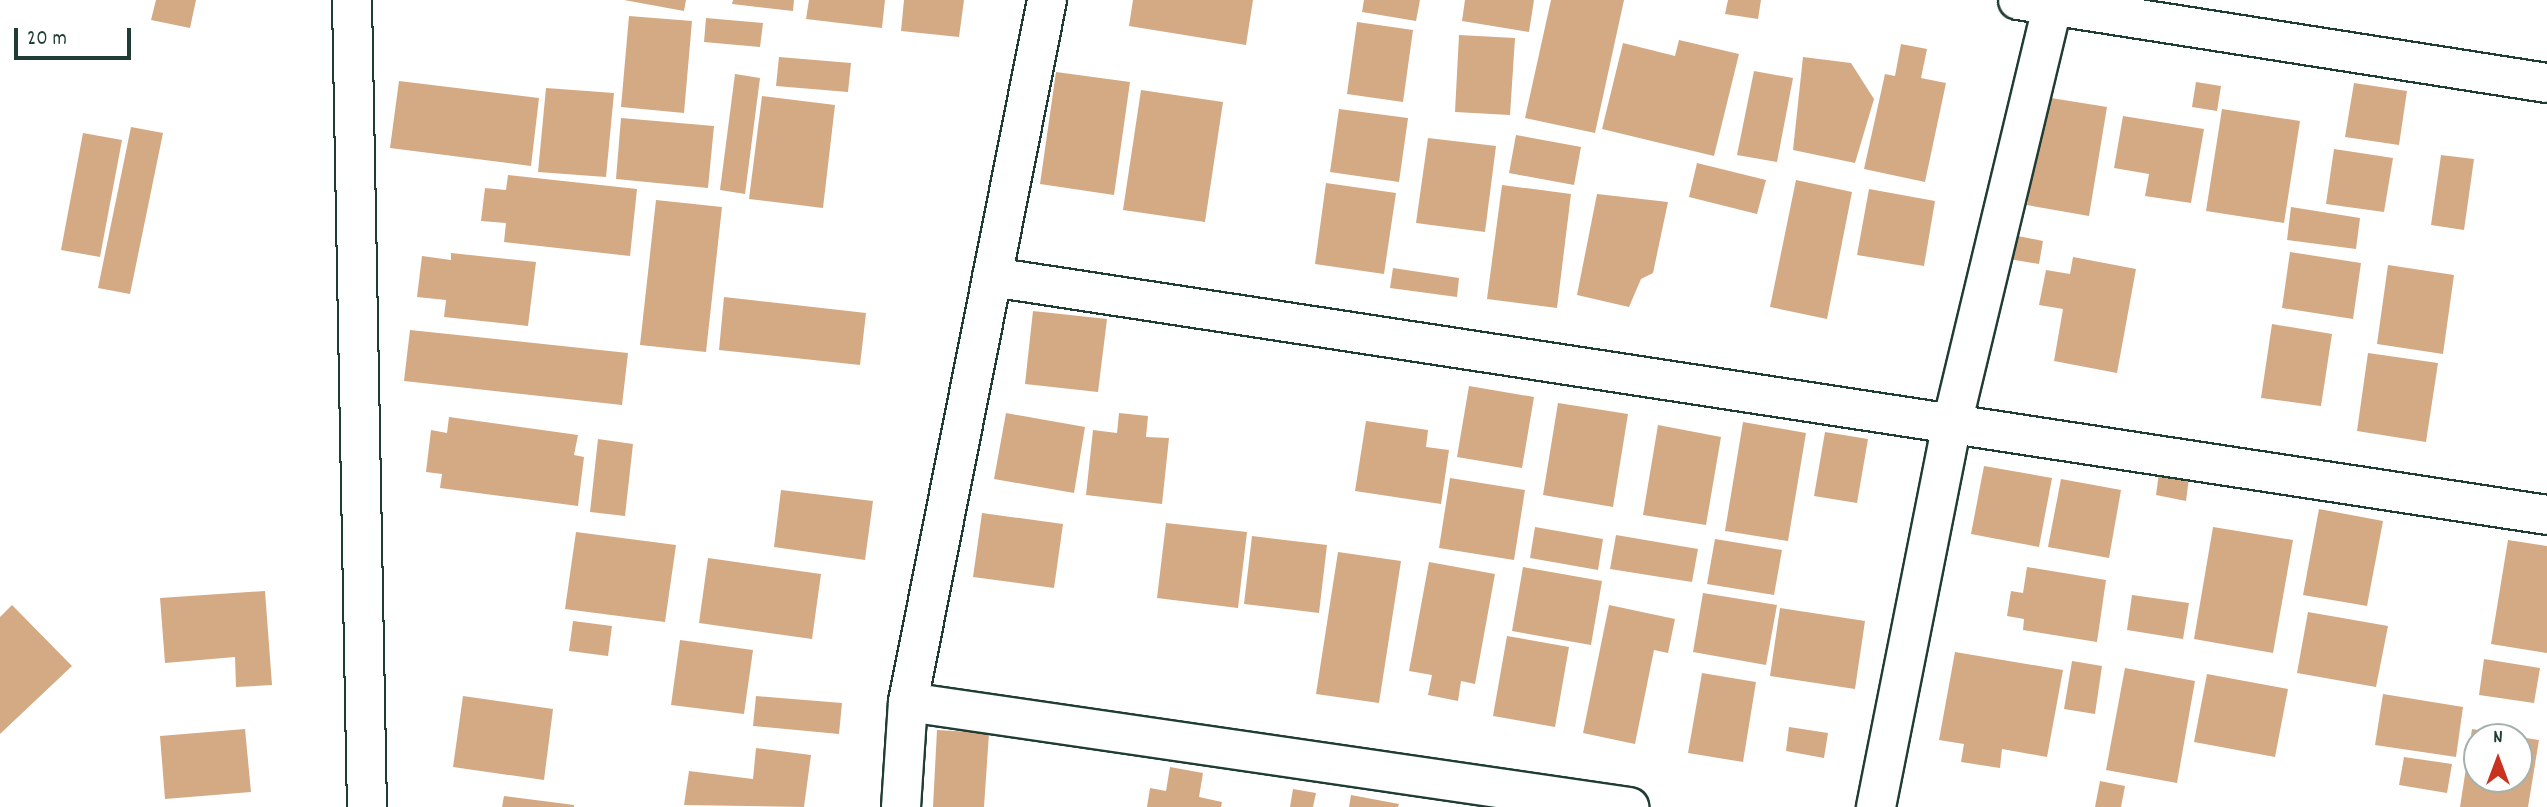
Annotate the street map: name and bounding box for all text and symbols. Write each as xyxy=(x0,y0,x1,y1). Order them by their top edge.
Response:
scale bar xyxy=(18,14,135,58)
text: 20 m xyxy=(27,25,67,55)
north arrow xyxy=(2463,723,2533,793)
text: N xyxy=(2493,725,2503,752)

